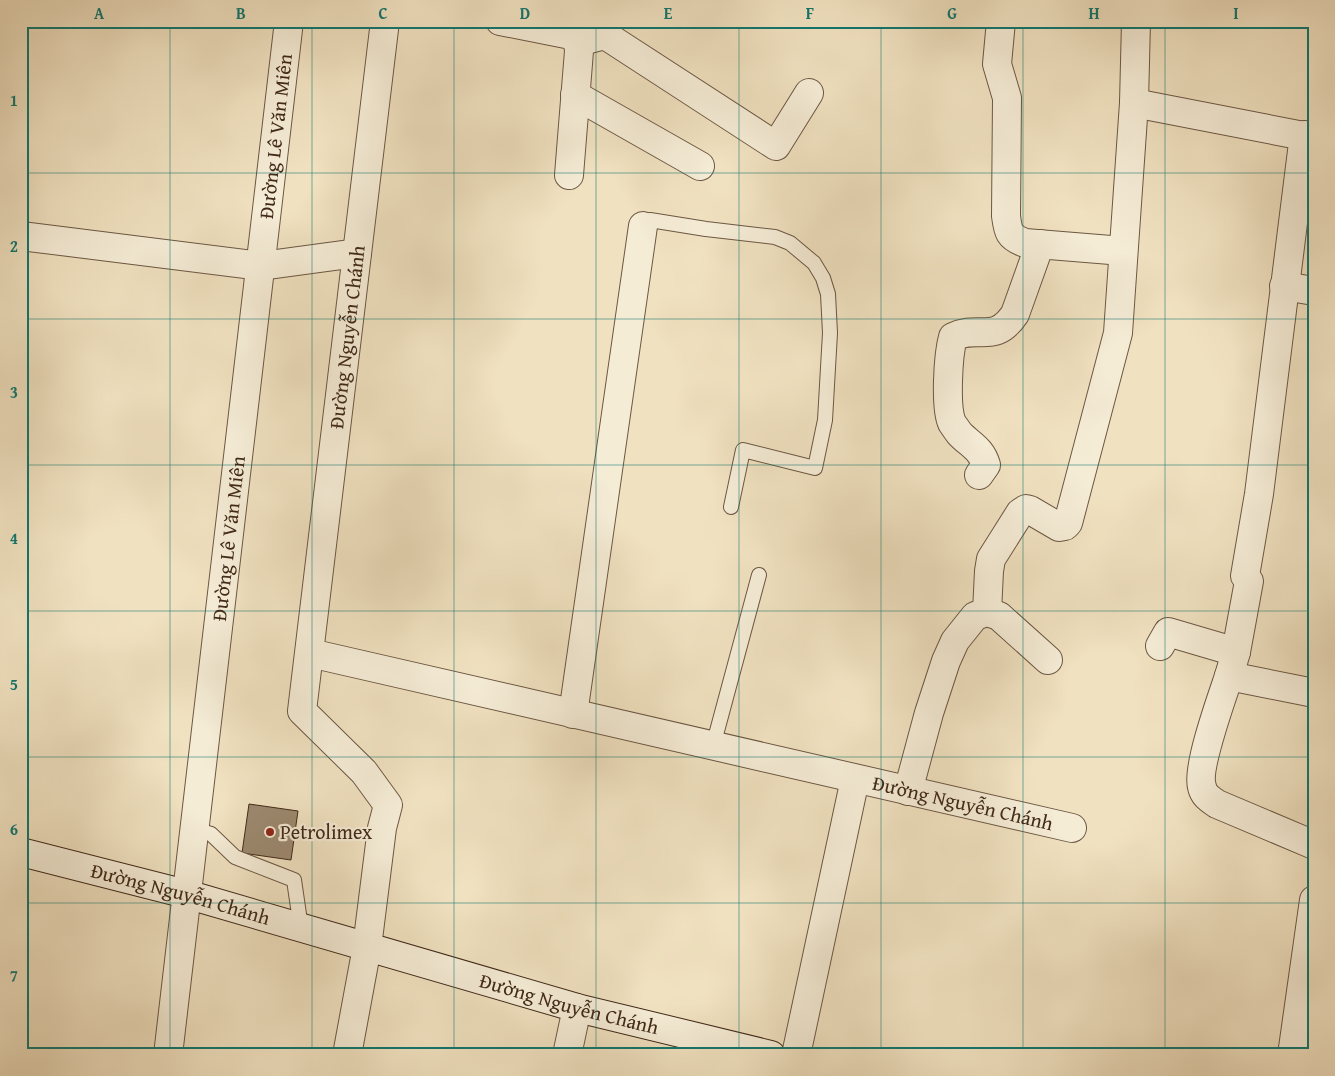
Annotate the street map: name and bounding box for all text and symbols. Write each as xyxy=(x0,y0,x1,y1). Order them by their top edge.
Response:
text: A xyxy=(94,1,105,25)
text: B xyxy=(236,1,246,25)
text: C xyxy=(378,1,388,25)
text: D xyxy=(520,1,530,25)
text: E xyxy=(664,1,673,25)
text: F xyxy=(806,1,814,25)
text: G xyxy=(947,1,957,25)
text: H xyxy=(1088,1,1100,25)
text: I xyxy=(1233,1,1239,25)
street label: Đường Lê Văn Miên xyxy=(251,52,299,220)
text: 1 xyxy=(10,88,18,112)
text: 2 xyxy=(10,234,18,258)
street label: Đường Nguyễn Chánh xyxy=(321,244,372,430)
text: 3 xyxy=(10,380,18,404)
street label: Đường Lê Văn Miên xyxy=(204,454,252,623)
text: 4 xyxy=(10,526,18,550)
text: 5 xyxy=(10,672,18,696)
street label: Đường Nguyễn Chánh xyxy=(870,768,1056,837)
text: 6 xyxy=(10,817,18,841)
place label: Petrolimex xyxy=(280,817,373,846)
marker: Petrolimex xyxy=(264,826,276,838)
street label: Đường Nguyễn Chánh xyxy=(88,855,274,932)
text: 7 xyxy=(10,963,18,987)
street label: Đường Nguyễn Chánh xyxy=(476,965,662,1041)

